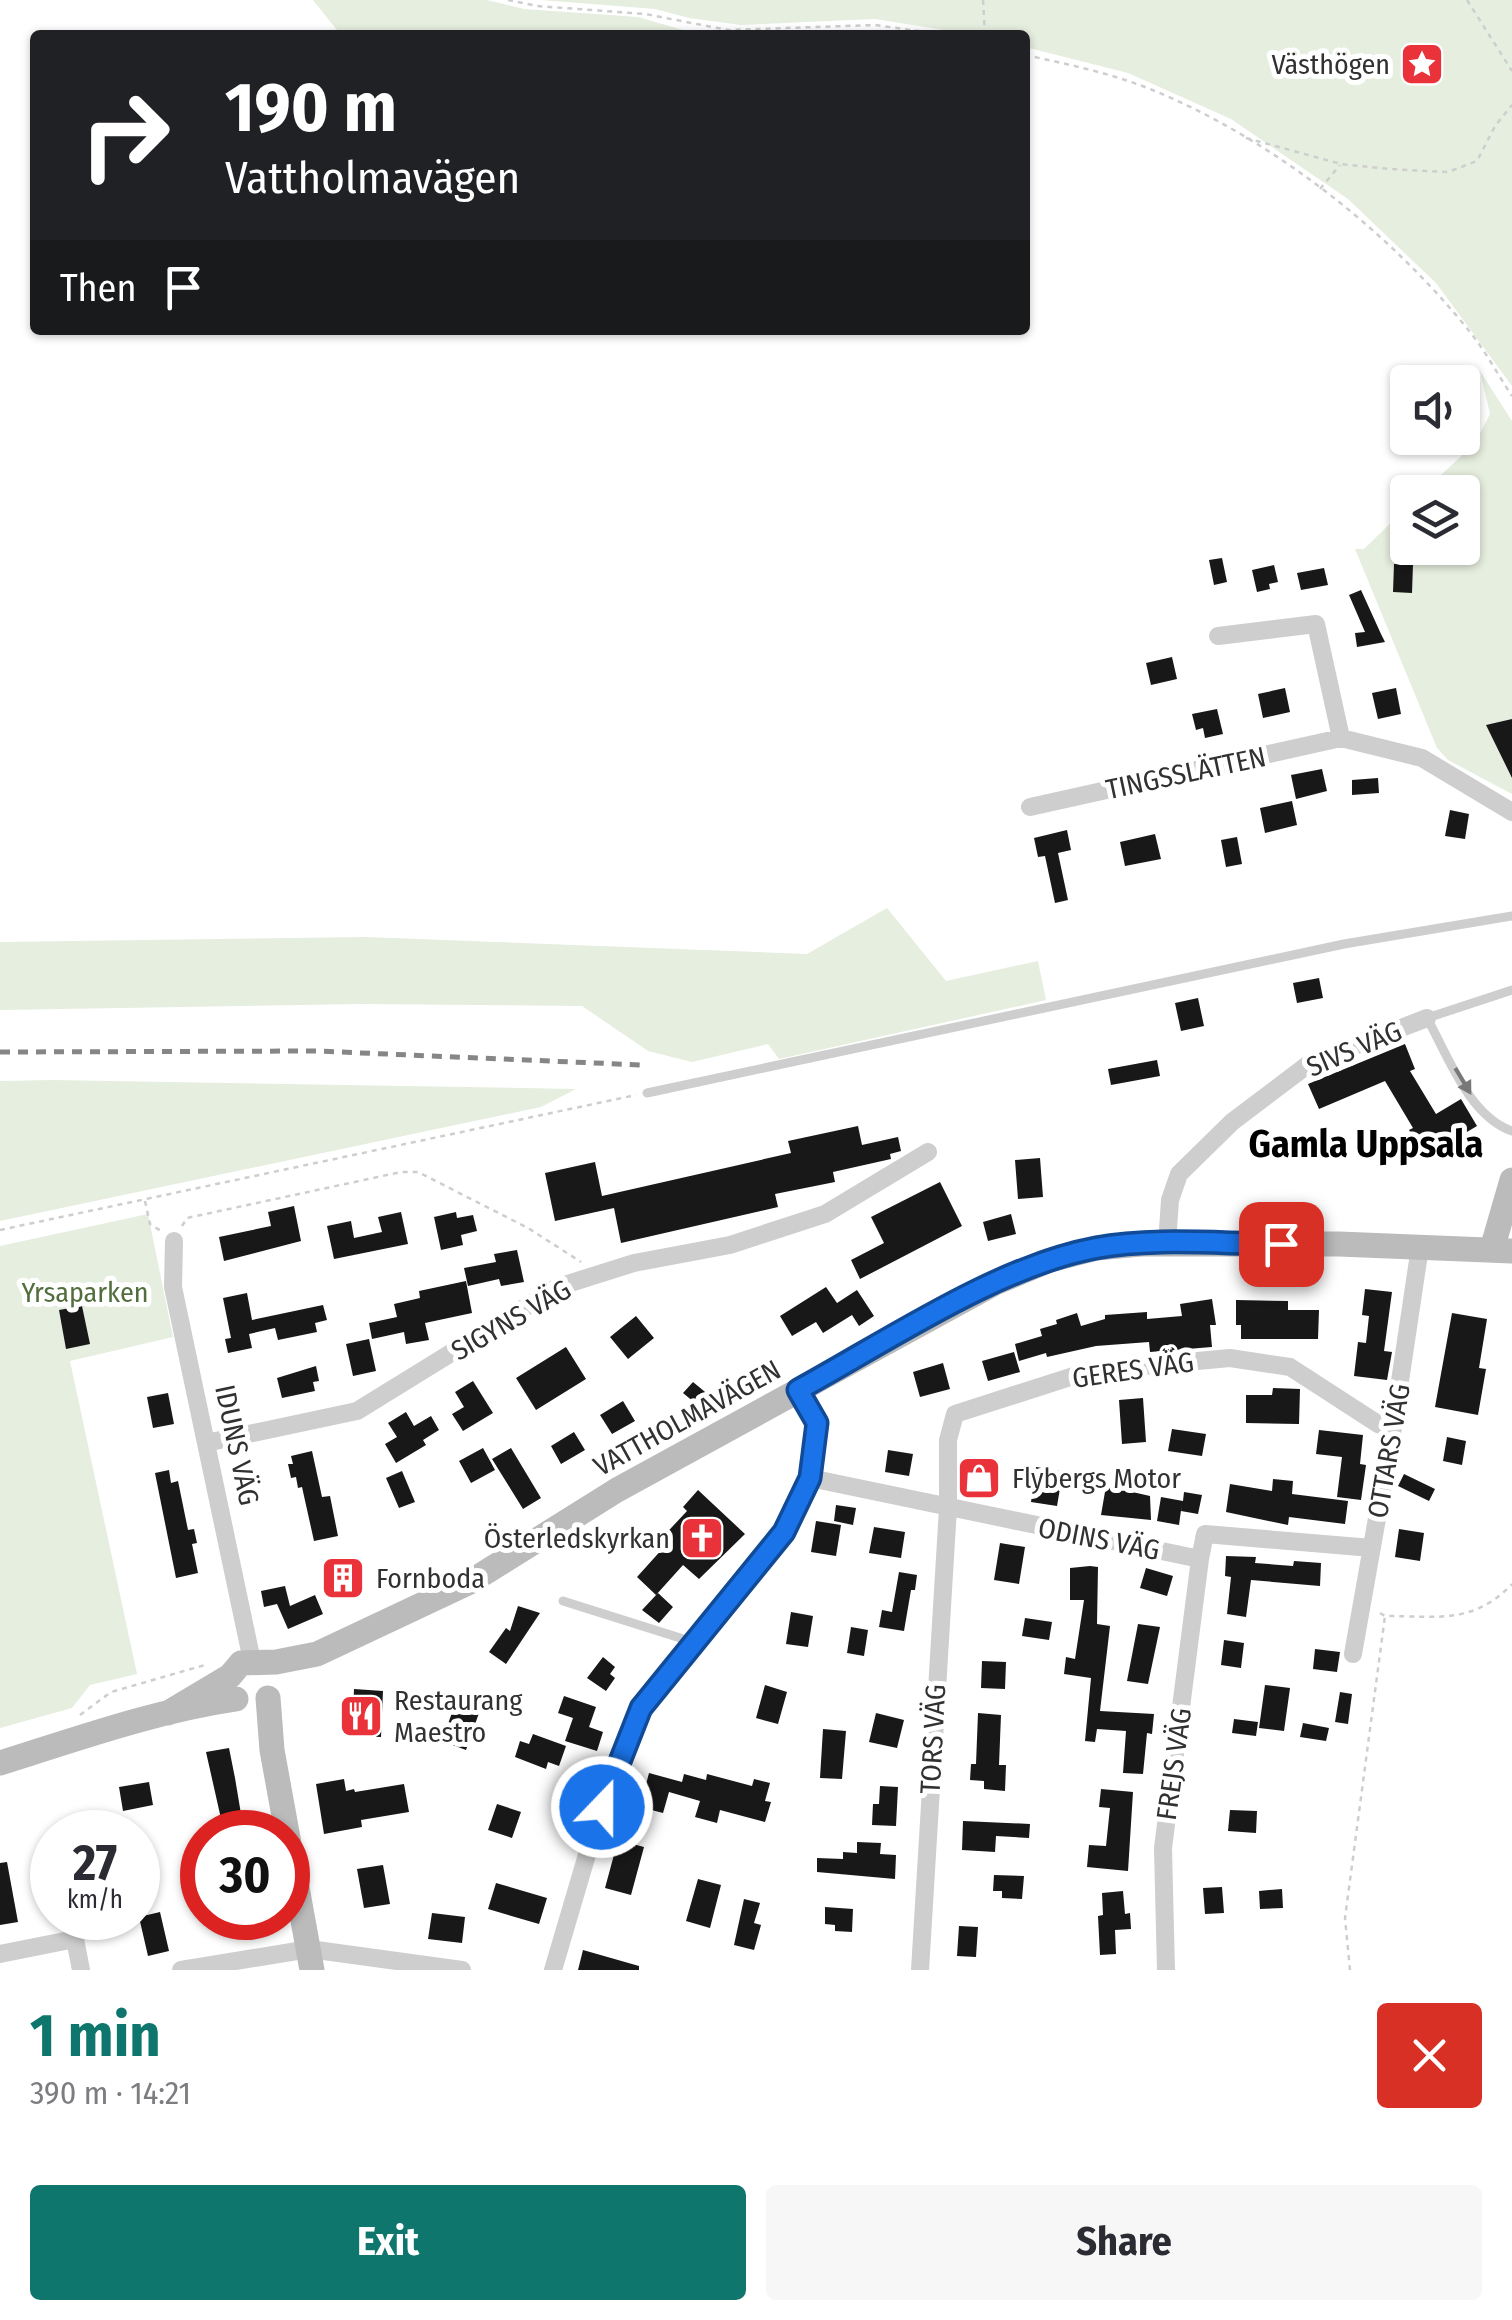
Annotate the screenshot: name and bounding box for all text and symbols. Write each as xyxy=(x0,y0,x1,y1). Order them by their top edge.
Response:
place icon: Västhögen xyxy=(1399,41,1445,87)
place label: Västhögen xyxy=(1271,48,1390,81)
text: 190 m xyxy=(225,66,397,150)
icon: right xyxy=(60,70,190,200)
text: Vattholmavägen xyxy=(225,151,520,205)
icon: arrive xyxy=(156,260,211,315)
text: Then xyxy=(60,265,136,311)
map controls xyxy=(1390,365,1480,565)
button: sound xyxy=(1390,365,1480,455)
button: layers xyxy=(1390,475,1480,565)
street label: TINGSSLÄTTEN xyxy=(1103,740,1269,806)
street label: SIVS VÄG xyxy=(1302,1014,1406,1084)
one-way arrow xyxy=(1453,1068,1471,1095)
district label: Gamla Uppsala xyxy=(1249,1121,1484,1167)
pin xyxy=(1239,1202,1324,1287)
icon: arrive xyxy=(1254,1217,1309,1272)
street label: SIGYNS VÄG xyxy=(445,1273,577,1367)
park label: Yrsaparken xyxy=(22,1276,148,1309)
street label: GERES VÄG xyxy=(1070,1345,1196,1395)
street label: VATTHOLMAVÄGEN xyxy=(588,1353,786,1483)
street label: OTTARS VÄG xyxy=(1361,1381,1417,1521)
street label: IDUNS VÄG xyxy=(208,1382,266,1508)
shop icon: Flybergs Motor xyxy=(956,1455,1002,1501)
place label: Flybergs Motor xyxy=(1012,1462,1181,1495)
street label: ODINS VÄG xyxy=(1035,1511,1163,1567)
church icon: Österledskyrkan xyxy=(679,1515,725,1561)
place label: Österledskyrkan xyxy=(484,1522,670,1555)
building icon: Fornboda xyxy=(320,1555,366,1601)
place label: Fornboda xyxy=(376,1562,485,1595)
street label: TORS VÄG xyxy=(914,1683,952,1795)
place label: Restaurang Maestro xyxy=(394,1684,523,1749)
restaurant icon: Restaurang Maestro xyxy=(338,1693,384,1739)
street label: FREJS VÄG xyxy=(1150,1706,1198,1822)
position arrow xyxy=(550,1755,654,1859)
speed limit sign: 30 xyxy=(180,1810,310,1940)
text: 27 xyxy=(73,1833,117,1893)
text: km/h xyxy=(67,1885,123,1915)
text: 1 min xyxy=(30,2000,161,2072)
button: close xyxy=(1377,2003,1482,2108)
text: 390 m · 14:21 xyxy=(30,2074,191,2112)
button: Exit xyxy=(30,2185,746,2300)
button: Share xyxy=(766,2185,1482,2300)

